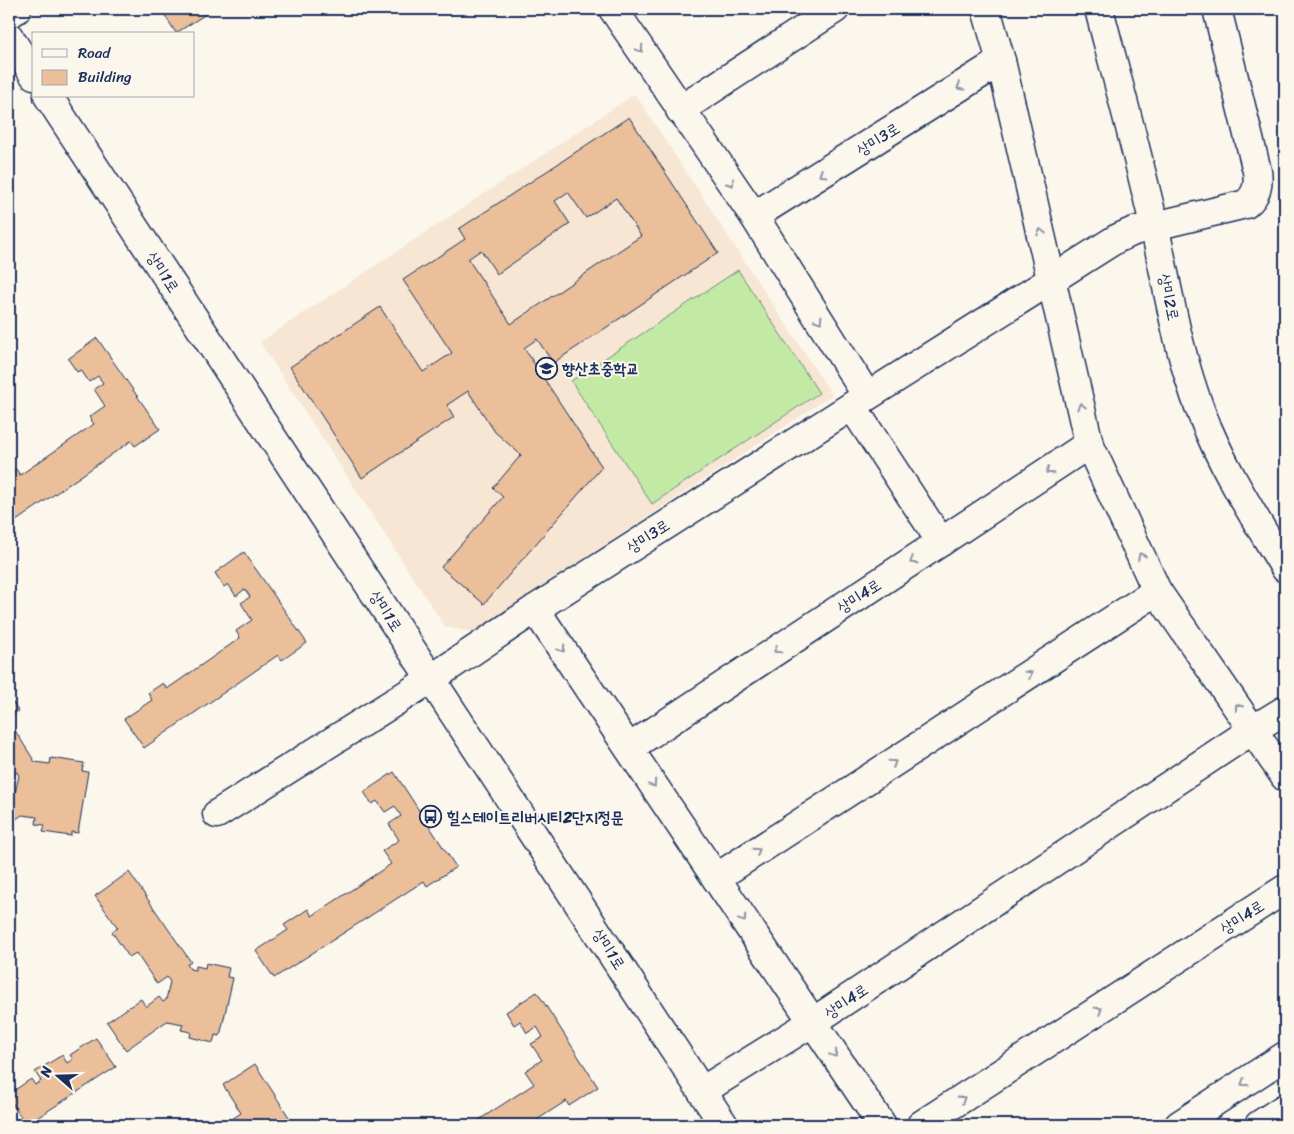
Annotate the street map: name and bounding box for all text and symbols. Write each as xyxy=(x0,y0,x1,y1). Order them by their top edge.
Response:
legend xyxy=(32,32,195,98)
text: Road xyxy=(78,40,111,66)
one-way arrow xyxy=(634,44,643,53)
text: Building xyxy=(78,64,132,90)
one-way arrow xyxy=(956,81,965,90)
street label: 상미3로 xyxy=(850,114,906,164)
one-way arrow xyxy=(819,167,828,177)
one-way arrow xyxy=(725,178,734,187)
one-way arrow xyxy=(1036,227,1046,236)
street label: 상미1로 xyxy=(138,245,188,299)
street label: 상미2로 xyxy=(1150,271,1188,323)
one-way arrow xyxy=(813,315,823,324)
place label: 향산초중학교 xyxy=(561,354,639,383)
school or university icon: 향산초중학교 xyxy=(534,356,558,380)
one-way arrow xyxy=(1076,402,1087,411)
one-way arrow xyxy=(1045,465,1054,474)
street label: 상미3로 xyxy=(620,511,676,561)
one-way arrow xyxy=(1137,552,1148,561)
one-way arrow xyxy=(909,554,918,564)
street label: 상미4로 xyxy=(831,571,887,621)
street label: 상미1로 xyxy=(361,584,411,638)
one-way arrow xyxy=(556,643,565,653)
one-way arrow xyxy=(774,644,783,653)
one-way arrow xyxy=(1024,671,1033,680)
one-way arrow xyxy=(1235,704,1244,713)
one-way arrow xyxy=(888,759,897,769)
one-way arrow xyxy=(647,778,656,788)
place label: 힐스테이트리버시티2단지정문 xyxy=(446,803,624,832)
bus stop icon: 힐스테이트리버시티2단지정문 xyxy=(419,805,443,829)
one-way arrow xyxy=(752,848,761,858)
street label: 상미4로 xyxy=(1214,892,1270,942)
one-way arrow xyxy=(737,913,747,922)
street label: 상미1로 xyxy=(584,922,634,976)
street label: 상미4로 xyxy=(818,975,874,1027)
one-way arrow xyxy=(1093,1007,1102,1016)
one-way arrow xyxy=(828,1048,837,1057)
north arrow xyxy=(32,1052,82,1102)
text: N xyxy=(33,1063,60,1081)
one-way arrow xyxy=(1241,1076,1250,1086)
one-way arrow xyxy=(957,1095,966,1105)

